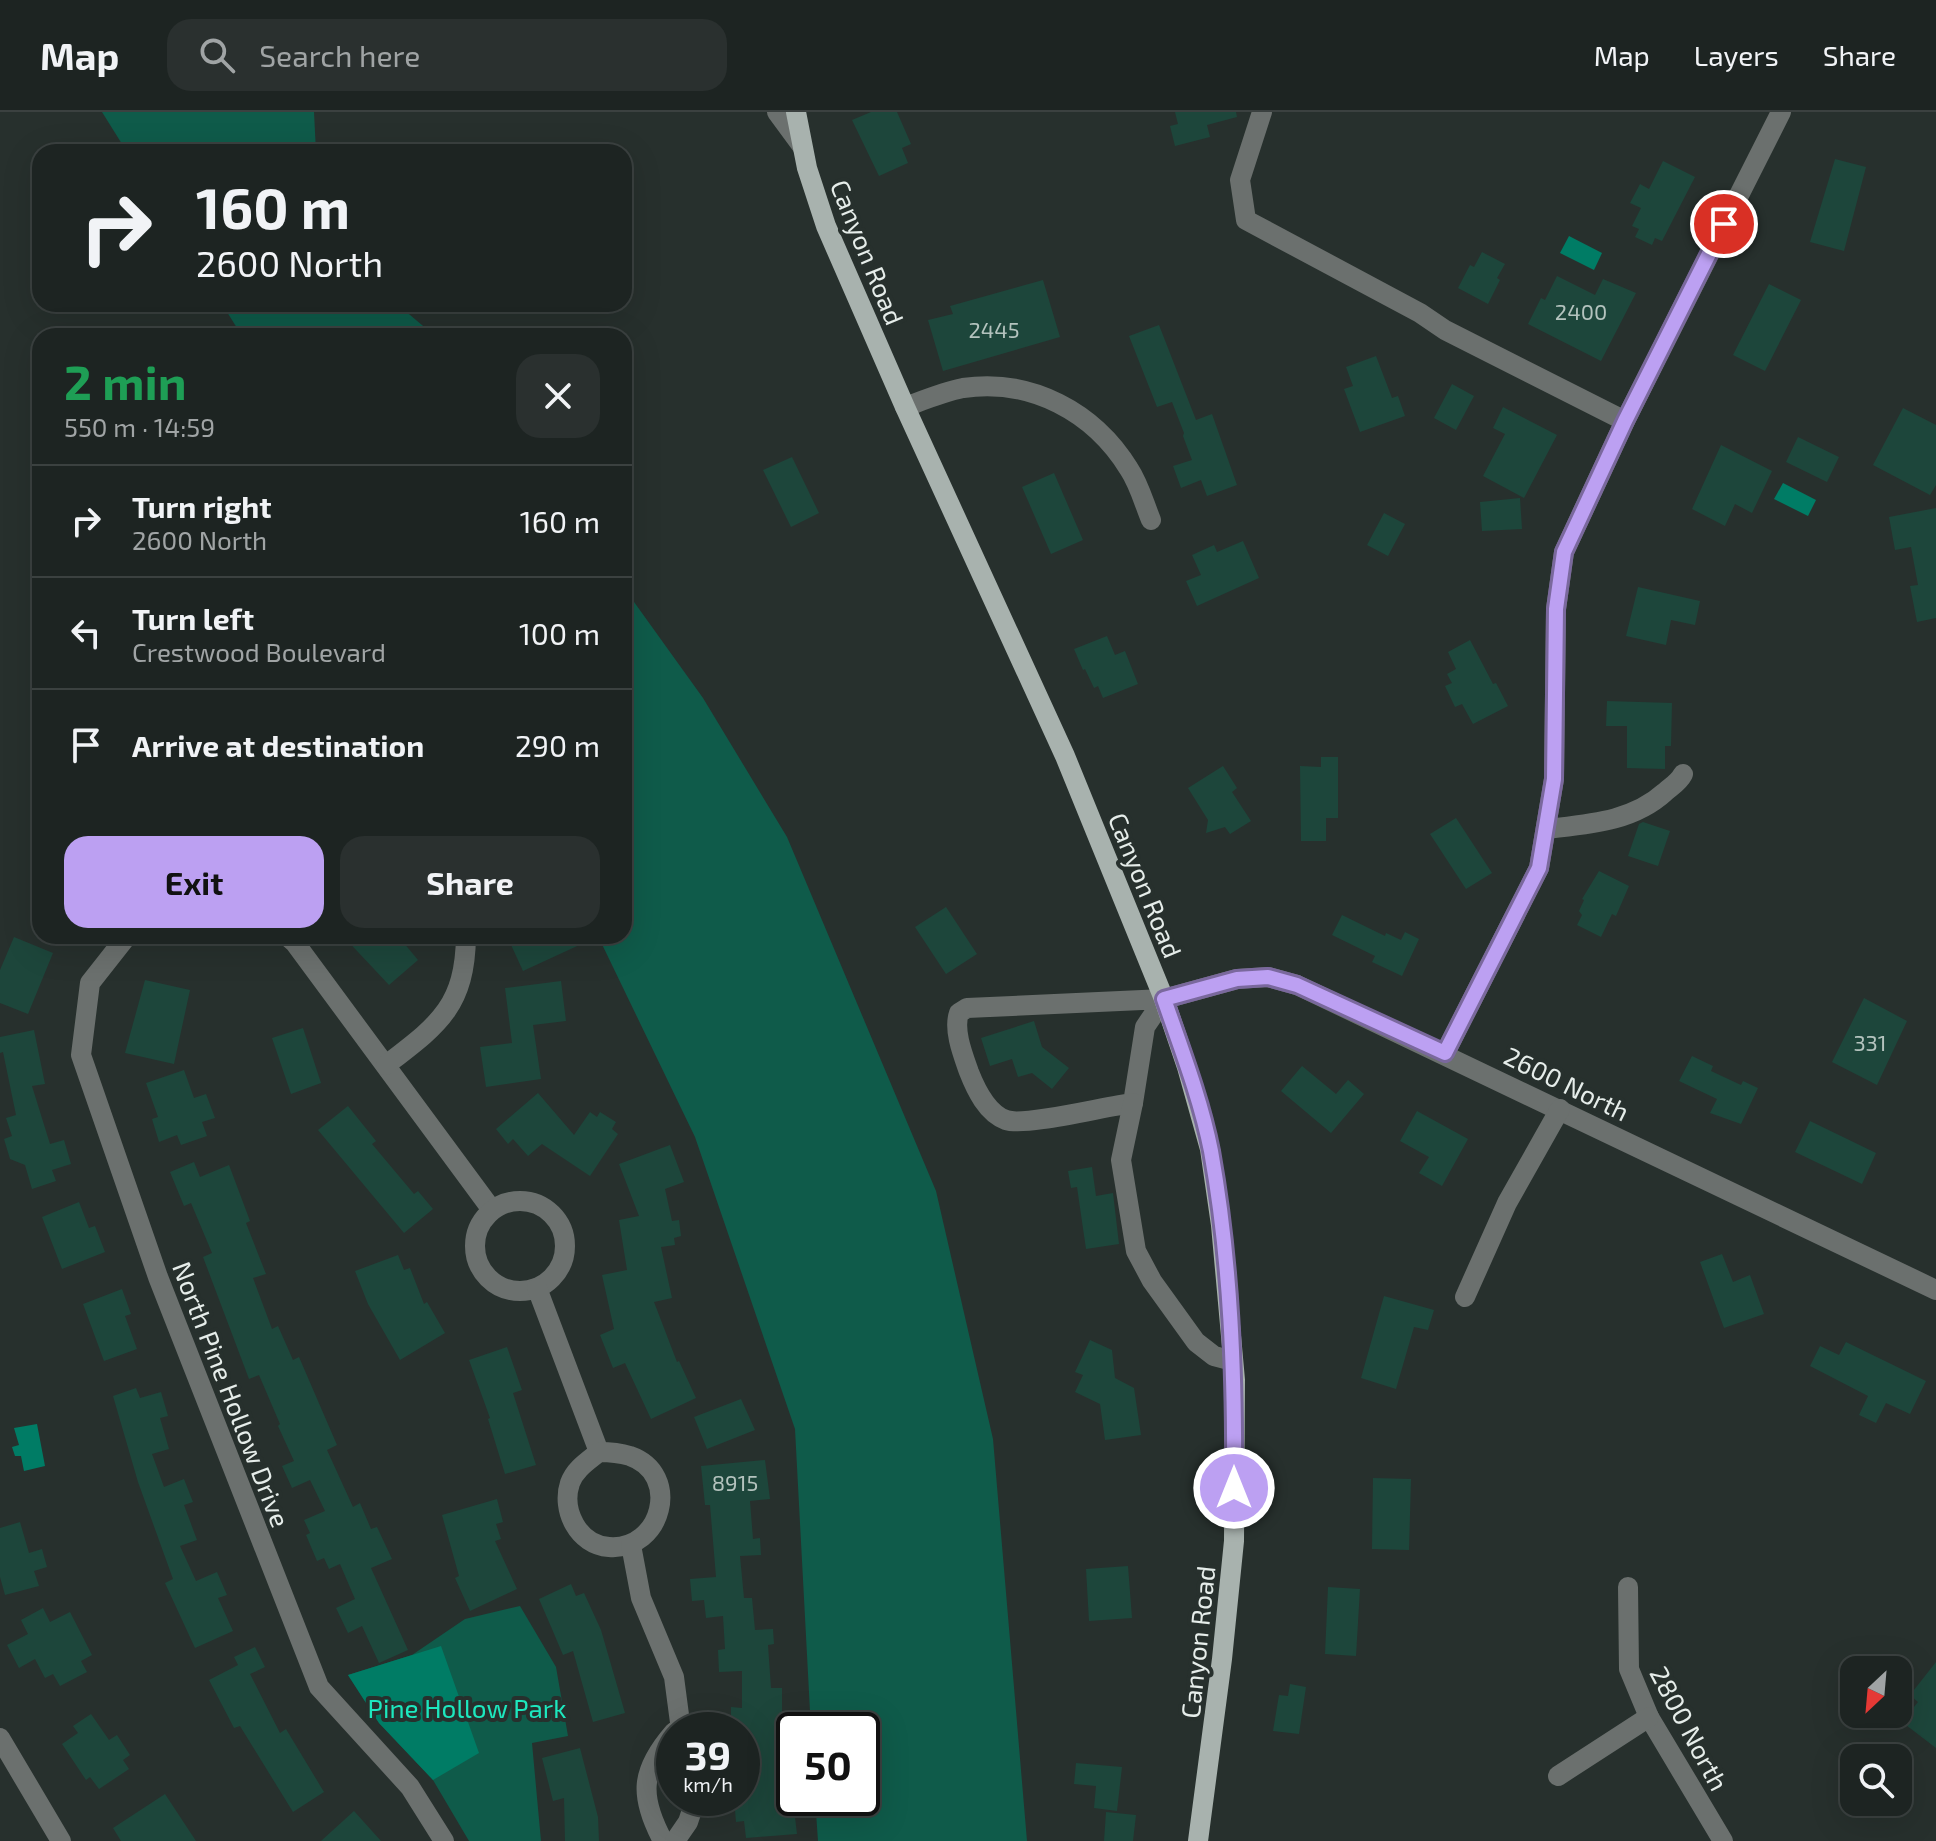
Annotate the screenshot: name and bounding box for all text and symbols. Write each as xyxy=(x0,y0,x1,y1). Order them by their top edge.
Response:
search box xyxy=(167,19,727,91)
text: Map xyxy=(40,32,119,78)
icon: search xyxy=(195,33,239,77)
text: Search here xyxy=(259,37,420,73)
text: Map xyxy=(1594,38,1650,72)
text: Layers xyxy=(1694,38,1779,72)
text: Share xyxy=(1823,38,1896,72)
text: 160 m xyxy=(196,173,350,240)
street label: Canyon Road xyxy=(825,175,911,329)
icon: right xyxy=(64,176,168,280)
pin xyxy=(1690,190,1758,258)
icon: arrive xyxy=(1702,202,1746,246)
text: 2600 North xyxy=(196,241,383,284)
house number: 2400 xyxy=(1555,298,1607,324)
house number: 2445 xyxy=(968,316,1020,342)
text: 2 min xyxy=(64,352,187,410)
button: close xyxy=(516,354,600,438)
text: 550 m · 14:59 xyxy=(64,411,215,442)
text: Turn right xyxy=(132,488,272,524)
icon: right xyxy=(64,499,108,543)
text: 160 m xyxy=(520,503,600,539)
text: 2600 North xyxy=(132,524,267,555)
text: Turn left xyxy=(132,600,254,636)
icon: left xyxy=(64,611,108,655)
text: 100 m xyxy=(519,615,600,651)
text: Crestwood Boulevard xyxy=(132,636,386,667)
icon: arrive xyxy=(64,723,108,767)
text: Arrive at destination xyxy=(132,727,424,763)
text: 290 m xyxy=(515,727,600,763)
street label: Canyon Road xyxy=(1103,808,1189,962)
button: Exit xyxy=(64,836,324,928)
button: Share xyxy=(340,836,600,928)
house number: 331 xyxy=(1853,1029,1887,1055)
street label: 2600 North xyxy=(1499,1039,1635,1127)
street label: North Pine Hollow Drive xyxy=(167,1257,297,1531)
position arrow xyxy=(1192,1446,1276,1530)
house number: 8915 xyxy=(712,1469,758,1495)
street label: Canyon Road xyxy=(1174,1564,1220,1720)
north arrow xyxy=(1840,1656,1912,1728)
map controls xyxy=(1840,1656,1912,1816)
street label: 2800 North xyxy=(1644,1661,1736,1795)
park label: Pine Hollow Park xyxy=(368,1692,566,1723)
speed limit sign: 50 xyxy=(776,1712,880,1816)
text: 39 xyxy=(685,1730,731,1778)
button: search xyxy=(1840,1744,1912,1816)
text: km/h xyxy=(683,1772,733,1796)

